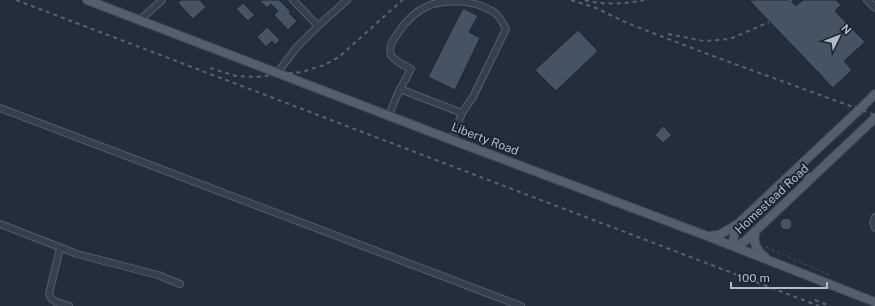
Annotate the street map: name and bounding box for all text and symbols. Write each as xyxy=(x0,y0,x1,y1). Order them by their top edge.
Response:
north arrow xyxy=(819,16,859,56)
text: N xyxy=(839,22,854,36)
street label: Liberty Road xyxy=(449,120,521,158)
street label: Homestead Road xyxy=(732,161,812,237)
scale bar xyxy=(731,264,827,290)
text: 100 m xyxy=(737,271,770,285)

